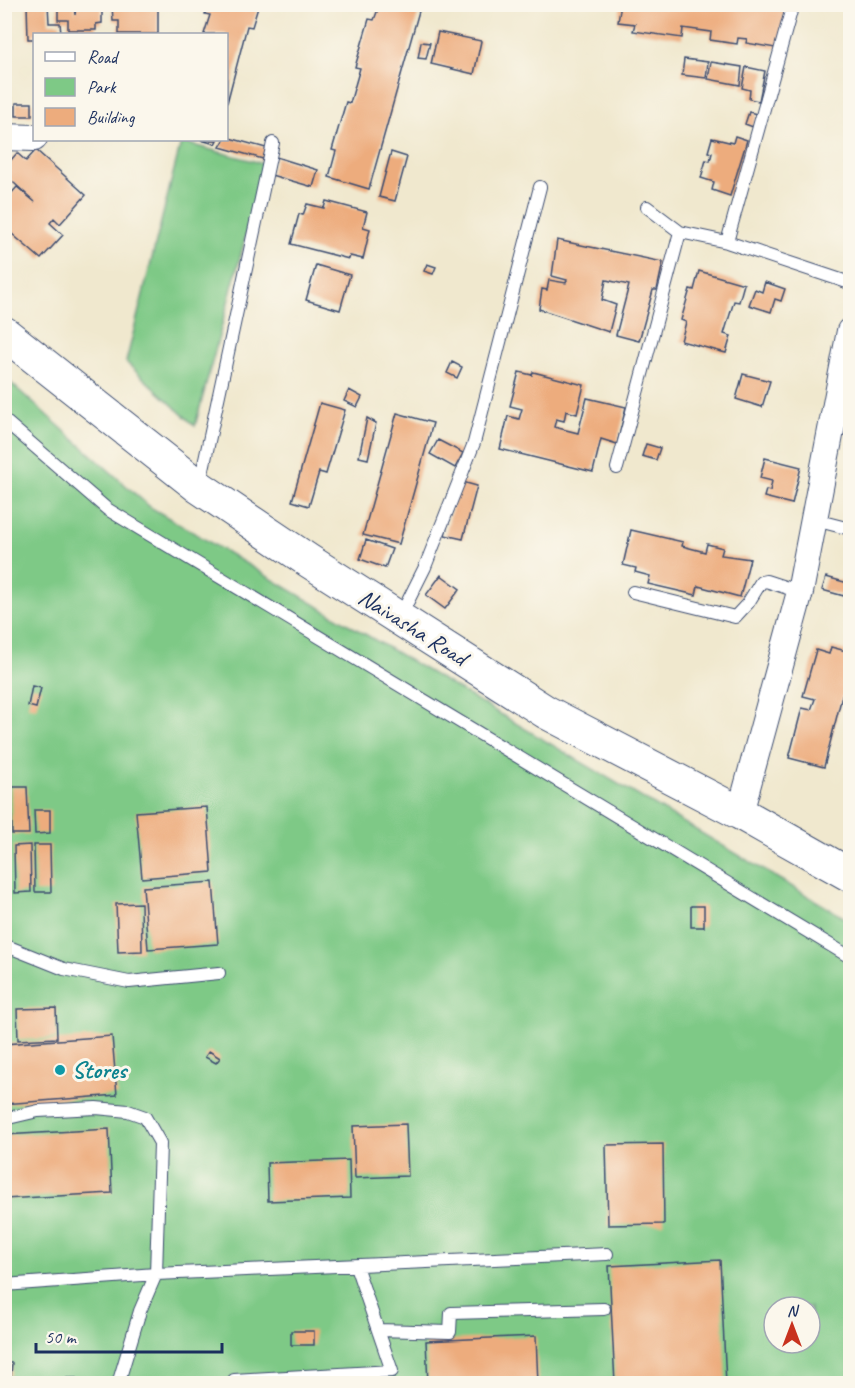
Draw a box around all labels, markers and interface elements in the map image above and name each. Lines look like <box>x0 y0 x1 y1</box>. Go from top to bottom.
legend <box>33 33 228 141</box>
text: Road <box>87 46 120 68</box>
text: Park <box>87 76 117 98</box>
text: Building <box>87 106 136 128</box>
street label: Naivasha Road <box>353 582 476 674</box>
place label: Stores <box>72 1055 129 1085</box>
marker: Stores <box>53 1063 67 1077</box>
north arrow <box>762 1295 822 1355</box>
text: N <box>787 1301 800 1321</box>
scale bar <box>36 1316 222 1354</box>
text: 50 m <box>45 1326 78 1348</box>

